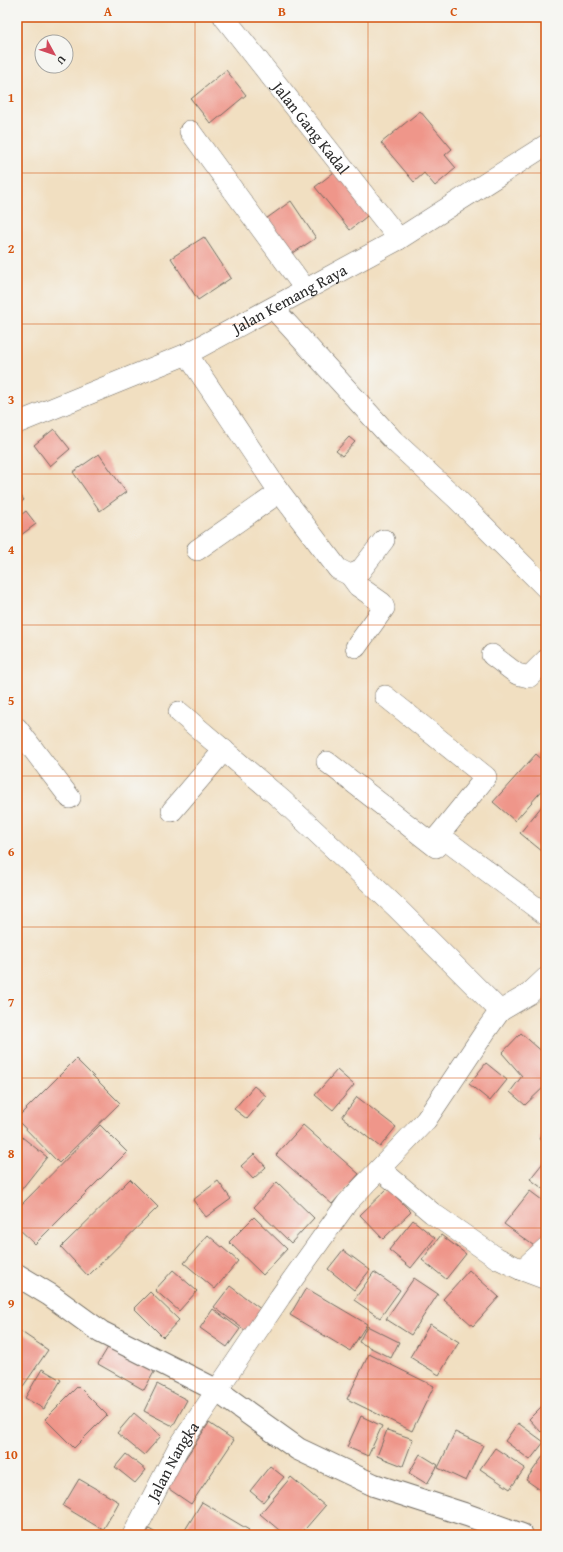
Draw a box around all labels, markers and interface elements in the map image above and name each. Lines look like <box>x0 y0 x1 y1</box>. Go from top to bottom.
text: A <box>104 2 113 21</box>
text: B <box>278 2 286 21</box>
text: C <box>450 2 458 21</box>
north arrow <box>34 34 74 74</box>
text: U <box>53 52 70 69</box>
street label: Jalan Gang Kadal <box>266 75 356 180</box>
text: 1 <box>8 88 14 107</box>
text: 2 <box>8 239 15 258</box>
street label: Jalan Kemang Raya <box>226 257 352 340</box>
text: 3 <box>8 390 14 409</box>
text: 4 <box>8 540 15 559</box>
text: 5 <box>8 691 15 710</box>
text: 6 <box>8 842 15 861</box>
text: 7 <box>8 993 15 1012</box>
text: 8 <box>8 1144 15 1163</box>
text: 9 <box>8 1294 15 1313</box>
street label: Jalan Nangka <box>140 1416 205 1507</box>
text: 10 <box>4 1445 18 1464</box>

